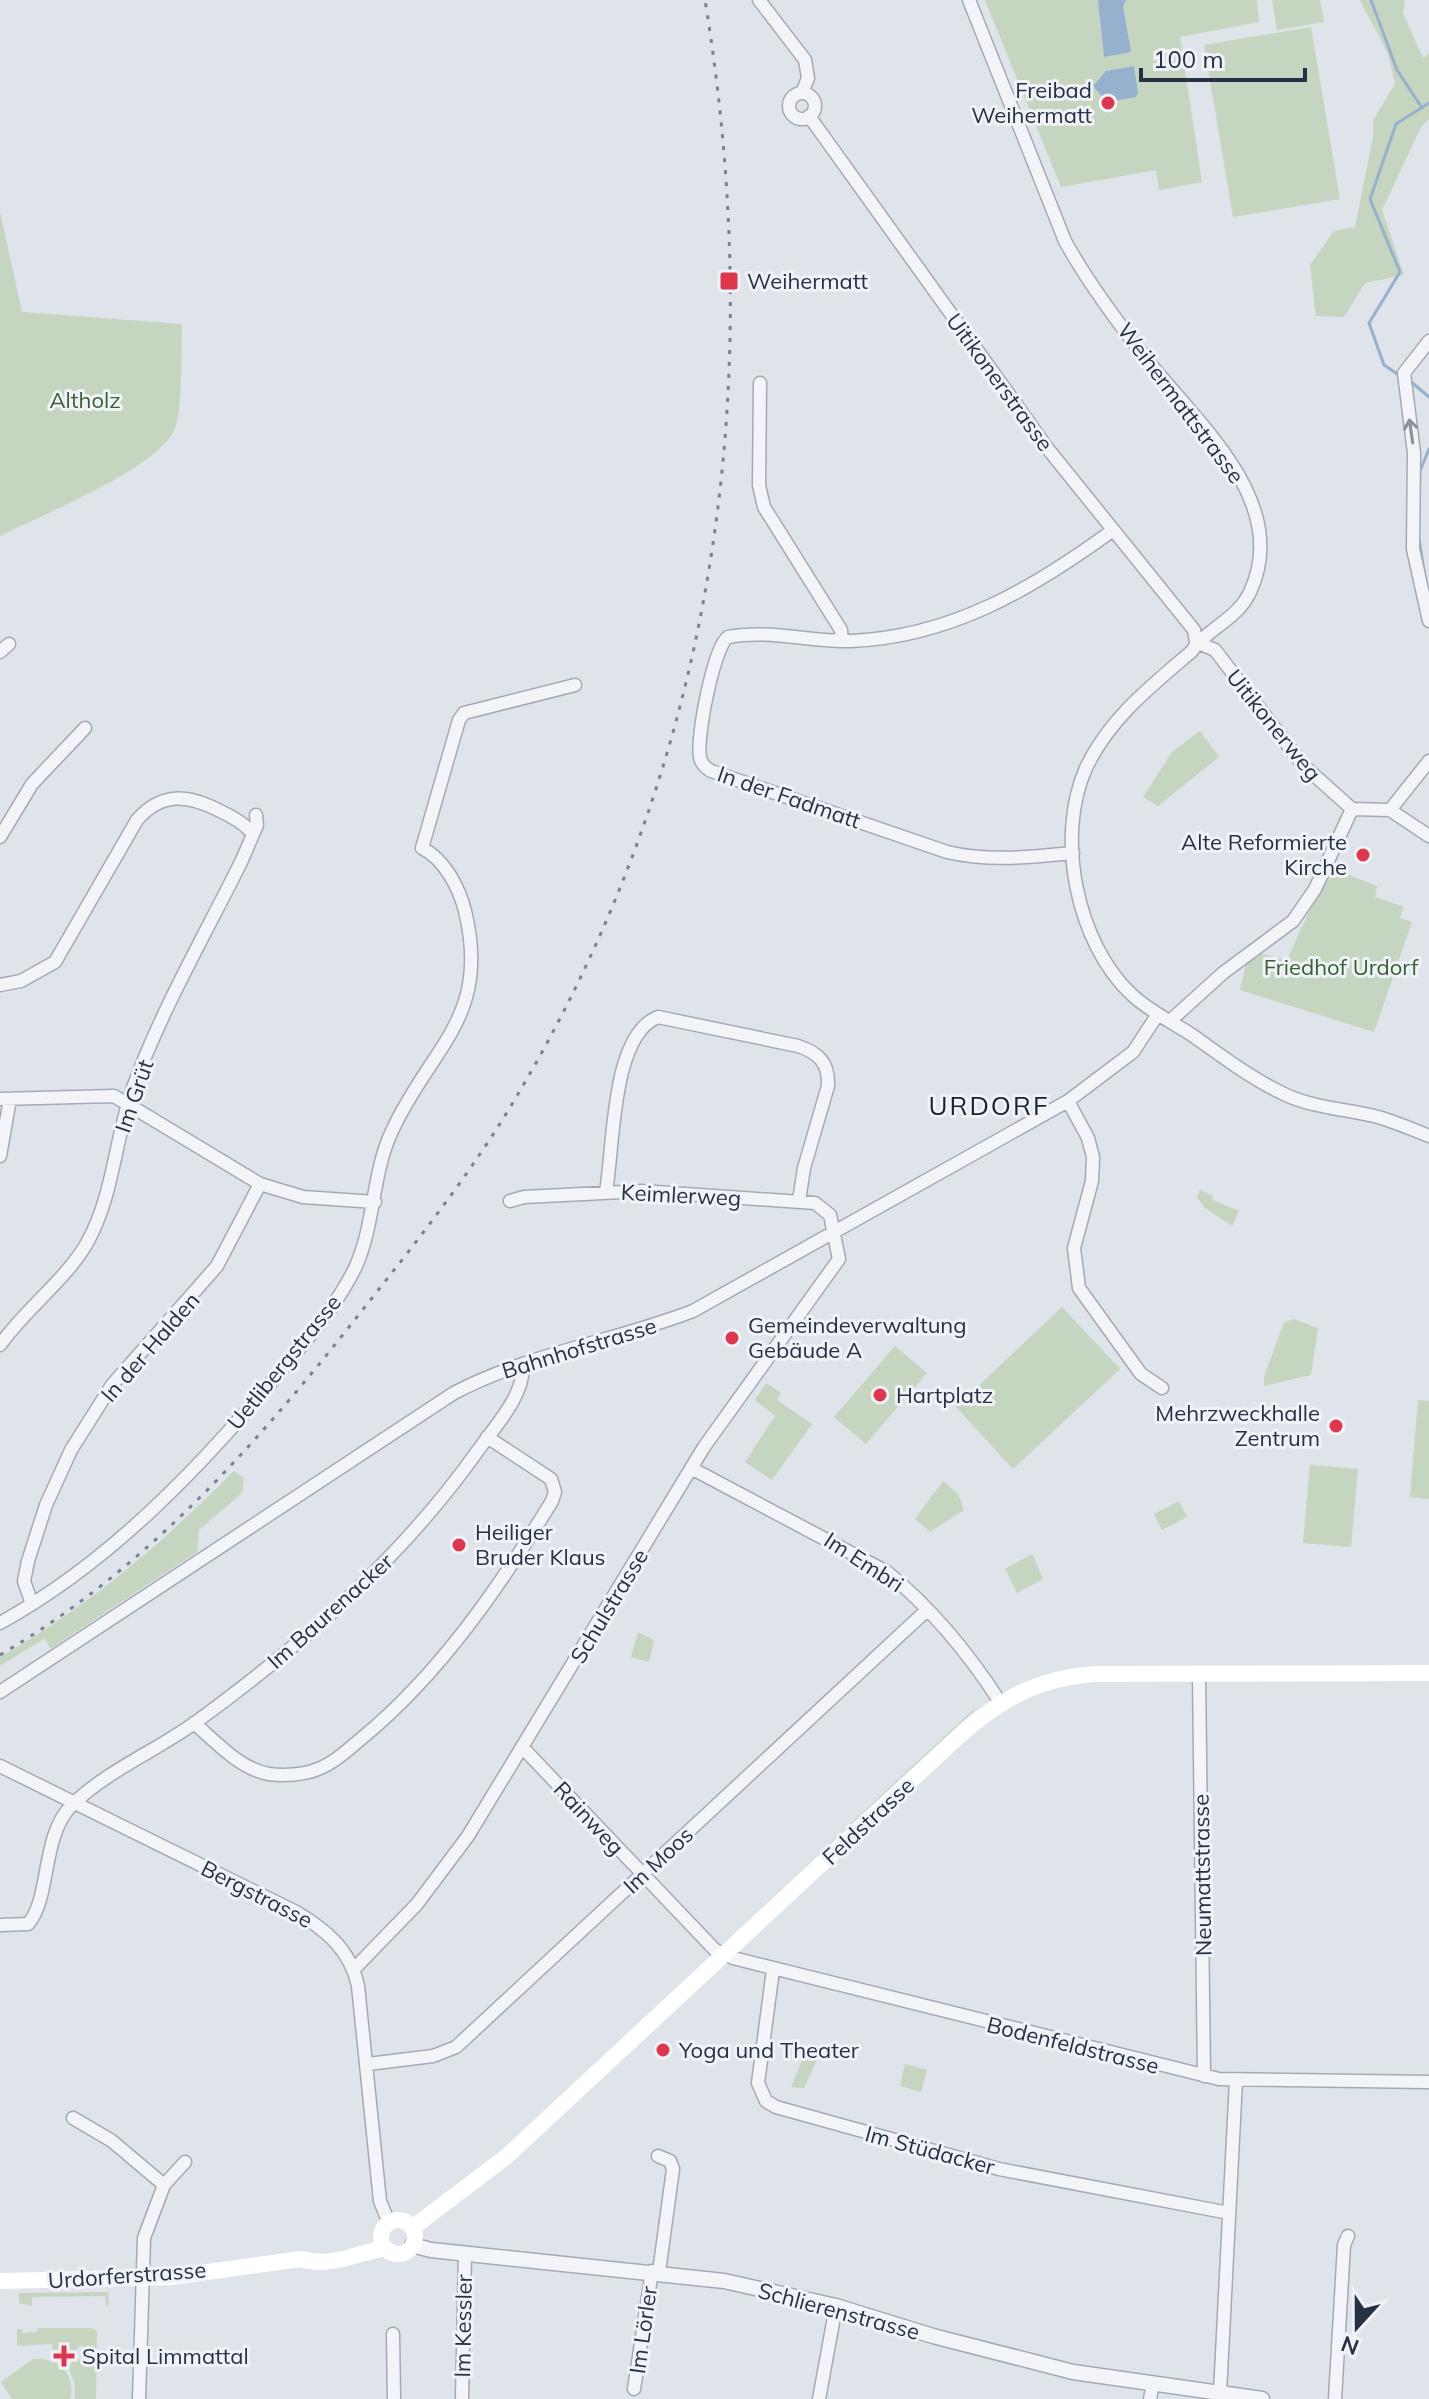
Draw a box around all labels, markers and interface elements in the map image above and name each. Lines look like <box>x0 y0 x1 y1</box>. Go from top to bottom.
scale bar <box>1141 32 1305 82</box>
text: 100 m <box>1153 44 1224 74</box>
place label: Freibad Weihermatt <box>971 76 1092 129</box>
marker: Freibad Weihermatt <box>1099 94 1117 112</box>
place label: Weihermatt <box>747 267 868 295</box>
marker: Weihermatt <box>718 270 740 292</box>
street label: Uitikonerstrasse <box>940 307 1060 457</box>
street label: Weihermattstrasse <box>1111 317 1251 489</box>
park label: Altholz <box>49 386 121 414</box>
one-way arrow <box>1403 419 1418 445</box>
street label: Uitikonerweg <box>1220 664 1328 786</box>
street label: In der Fadmatt <box>714 759 864 835</box>
place label: Alte Reformierte Kirche <box>1181 828 1347 881</box>
marker: Alte Reformierte Kirche <box>1354 846 1372 864</box>
park label: Friedhof Urdorf <box>1264 953 1419 981</box>
street label: Im Grüt <box>109 1056 160 1136</box>
district label: URDORF <box>928 1089 1050 1122</box>
street label: Keimlerweg <box>620 1178 742 1212</box>
street label: In der Halden <box>95 1286 205 1408</box>
street label: Uetlibergstrasse <box>221 1289 347 1435</box>
street label: Bahnhofstrasse <box>498 1311 660 1385</box>
place label: Gemeindeverwaltung Gebäude A <box>748 1311 967 1364</box>
marker: Gemeindeverwaltung Gebäude A <box>723 1329 741 1347</box>
place label: Hartplatz <box>896 1381 993 1409</box>
marker: Hartplatz <box>871 1386 889 1404</box>
place label: Mehrzweckhalle Zentrum <box>1155 1399 1320 1452</box>
marker: Mehrzweckhalle Zentrum <box>1327 1417 1345 1435</box>
place label: Heiliger Bruder Klaus <box>475 1518 606 1571</box>
street label: Im Embri <box>819 1526 909 1598</box>
marker: Heiliger Bruder Klaus <box>450 1536 468 1554</box>
street label: Schulstrasse <box>564 1544 654 1668</box>
street label: Im Baurenacker <box>261 1547 399 1675</box>
street label: Feldstrasse <box>816 1771 920 1871</box>
street label: Rainweg <box>548 1775 630 1861</box>
street label: Neumattstrasse <box>1187 1794 1217 1956</box>
street label: Im Moos <box>617 1821 699 1899</box>
street label: Bergstrasse <box>197 1854 317 1934</box>
street label: Bodenfeldstrasse <box>984 2010 1162 2080</box>
place label: Yoga und Theater <box>678 2036 859 2064</box>
marker: Yoga und Theater <box>654 2041 672 2059</box>
street label: Im Stüdacker <box>862 2119 998 2181</box>
street label: Urdorferstrasse <box>47 2256 207 2294</box>
street label: Im Kessler <box>448 2274 478 2378</box>
street label: Schlierenstrasse <box>755 2276 923 2346</box>
street label: Im Lörler <box>623 2284 663 2376</box>
north arrow <box>1317 2287 1397 2367</box>
text: N <box>1337 2330 1363 2362</box>
place label: Spital Limmattal <box>82 2342 249 2370</box>
marker: Spital Limmattal <box>53 2345 75 2367</box>

